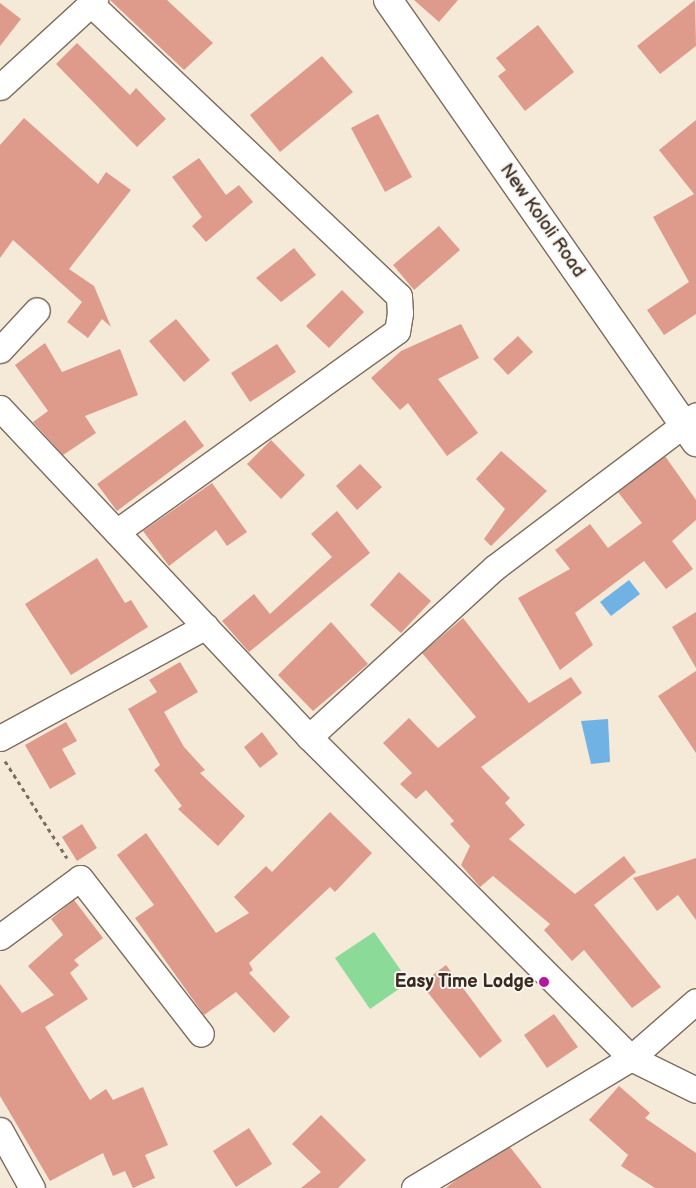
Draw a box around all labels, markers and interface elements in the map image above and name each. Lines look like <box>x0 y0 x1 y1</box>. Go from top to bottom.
street label: New Kololi Road <box>495 160 589 282</box>
place label: Easy Time Lodge <box>394 971 534 993</box>
marker: Easy Time Lodge <box>538 976 550 988</box>

